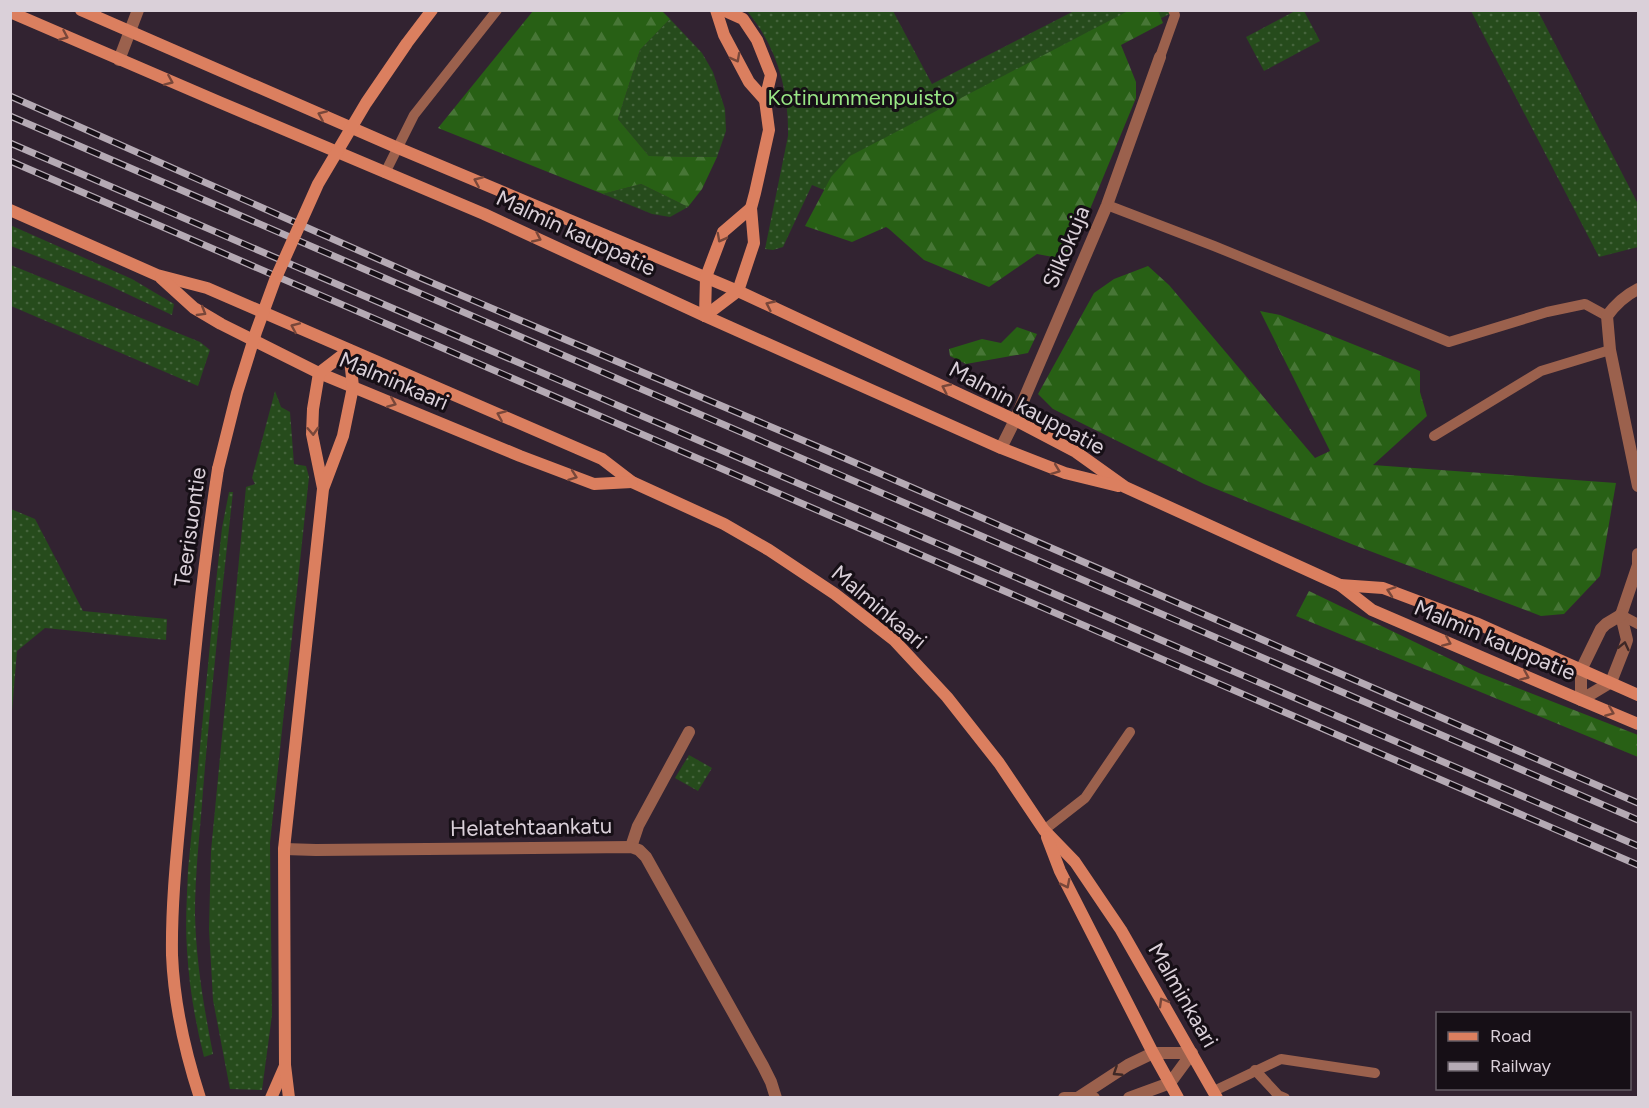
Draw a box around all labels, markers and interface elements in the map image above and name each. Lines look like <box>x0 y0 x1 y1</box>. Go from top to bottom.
one-way arrow <box>58 28 69 40</box>
one-way arrow <box>729 51 740 62</box>
one-way arrow <box>163 74 174 86</box>
park label: Kotinummenpuisto <box>767 84 955 111</box>
one-way arrow <box>317 110 328 122</box>
one-way arrow <box>473 176 484 188</box>
street label: Malmin kauppatie <box>492 184 660 282</box>
street label: Silkokuja <box>1037 202 1095 292</box>
one-way arrow <box>531 231 542 243</box>
one-way arrow <box>717 232 729 243</box>
one-way arrow <box>765 301 776 313</box>
one-way arrow <box>196 305 206 317</box>
one-way arrow <box>291 322 302 334</box>
street label: Malminkaari <box>335 346 453 416</box>
street label: Malmin kauppatie <box>944 356 1110 460</box>
one-way arrow <box>942 383 953 395</box>
one-way arrow <box>386 396 397 408</box>
one-way arrow <box>496 411 507 423</box>
one-way arrow <box>306 426 319 435</box>
one-way arrow <box>1050 463 1061 475</box>
street label: Teerisuontie <box>168 466 212 588</box>
one-way arrow <box>567 468 578 481</box>
street label: Malminkaari <box>826 559 932 655</box>
one-way arrow <box>1386 585 1397 598</box>
street label: Malmin kauppatie <box>1410 594 1580 686</box>
one-way arrow <box>1440 635 1451 647</box>
one-way arrow <box>1616 641 1629 651</box>
one-way arrow <box>1518 669 1529 681</box>
one-way arrow <box>1603 705 1614 717</box>
street label: Helatehtaankatu <box>450 812 612 842</box>
one-way arrow <box>1059 877 1070 888</box>
street label: Malminkaari <box>1142 938 1224 1052</box>
one-way arrow <box>1158 998 1170 1008</box>
legend <box>1436 1012 1631 1090</box>
text: Road <box>1490 1025 1531 1047</box>
text: Railway <box>1490 1055 1552 1077</box>
one-way arrow <box>1113 1065 1123 1077</box>

